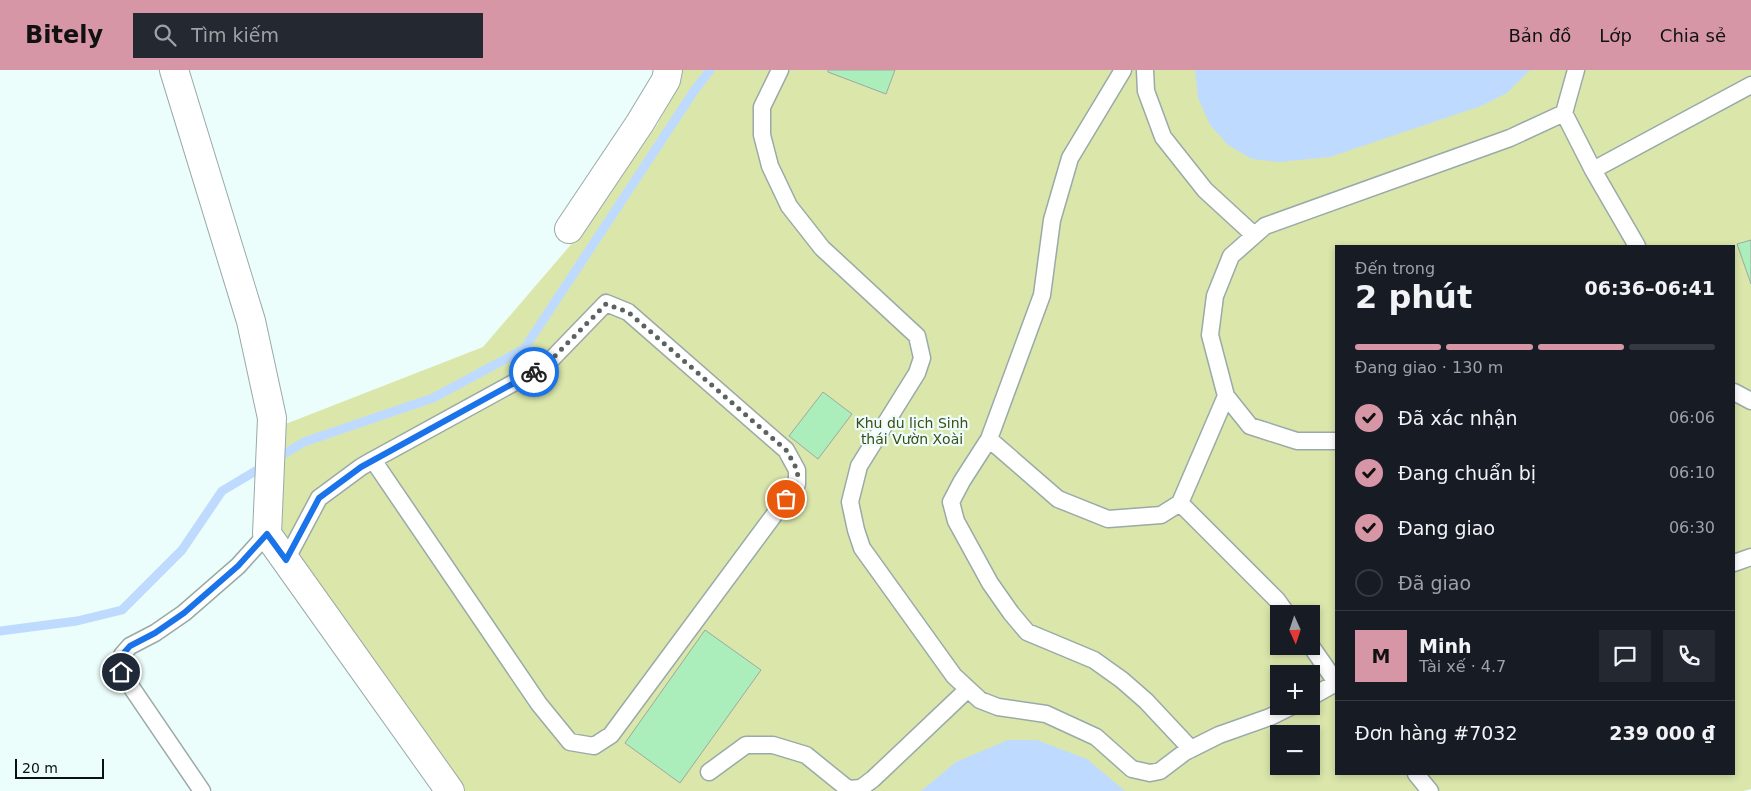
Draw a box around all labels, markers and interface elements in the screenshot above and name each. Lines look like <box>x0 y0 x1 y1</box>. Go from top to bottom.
search box <box>133 13 483 58</box>
text: Bitely <box>25 21 103 49</box>
icon: search <box>151 21 179 49</box>
text: Tìm kiếm <box>191 24 279 46</box>
text: Bản đồ <box>1508 25 1571 46</box>
text: Lớp <box>1599 25 1632 46</box>
text: Chia sẻ <box>1660 25 1726 46</box>
text: Đến trong <box>1355 259 1435 278</box>
text: 06:36–06:41 <box>1585 277 1715 299</box>
text: 2 phút <box>1355 278 1472 316</box>
courier <box>509 347 559 397</box>
icon: bike <box>520 358 548 386</box>
text: Đang giao · 130 m <box>1355 358 1503 377</box>
icon: check <box>1355 404 1383 432</box>
text: Đã xác nhận <box>1398 407 1518 429</box>
text: 06:06 <box>1669 408 1715 427</box>
park label: Khu du lịch Sinh thái Vườn Xoài <box>856 415 968 447</box>
icon: check <box>1355 459 1383 487</box>
text: Đang chuẩn bị <box>1398 462 1536 484</box>
text: 06:10 <box>1669 463 1715 482</box>
pin <box>765 478 807 520</box>
icon: bag <box>772 485 800 513</box>
icon: check <box>1355 514 1383 542</box>
text: Đang giao <box>1398 517 1495 539</box>
text: 06:30 <box>1669 518 1715 537</box>
text: Đã giao <box>1398 572 1471 594</box>
north arrow <box>1270 605 1320 655</box>
map controls <box>1270 605 1320 775</box>
button: chat <box>1599 630 1651 682</box>
button: phone <box>1663 630 1715 682</box>
text: Minh <box>1419 635 1471 657</box>
text: M <box>1372 645 1390 667</box>
pin <box>100 651 142 693</box>
text: Tài xế · 4.7 <box>1419 657 1506 676</box>
icon: home <box>107 658 135 686</box>
button: + <box>1270 665 1320 715</box>
text: Đơn hàng #7032 <box>1355 722 1518 744</box>
text: 239 000 ₫ <box>1609 722 1715 744</box>
button: − <box>1270 725 1320 775</box>
scale bar <box>15 756 104 779</box>
text: 20 m <box>22 760 58 776</box>

